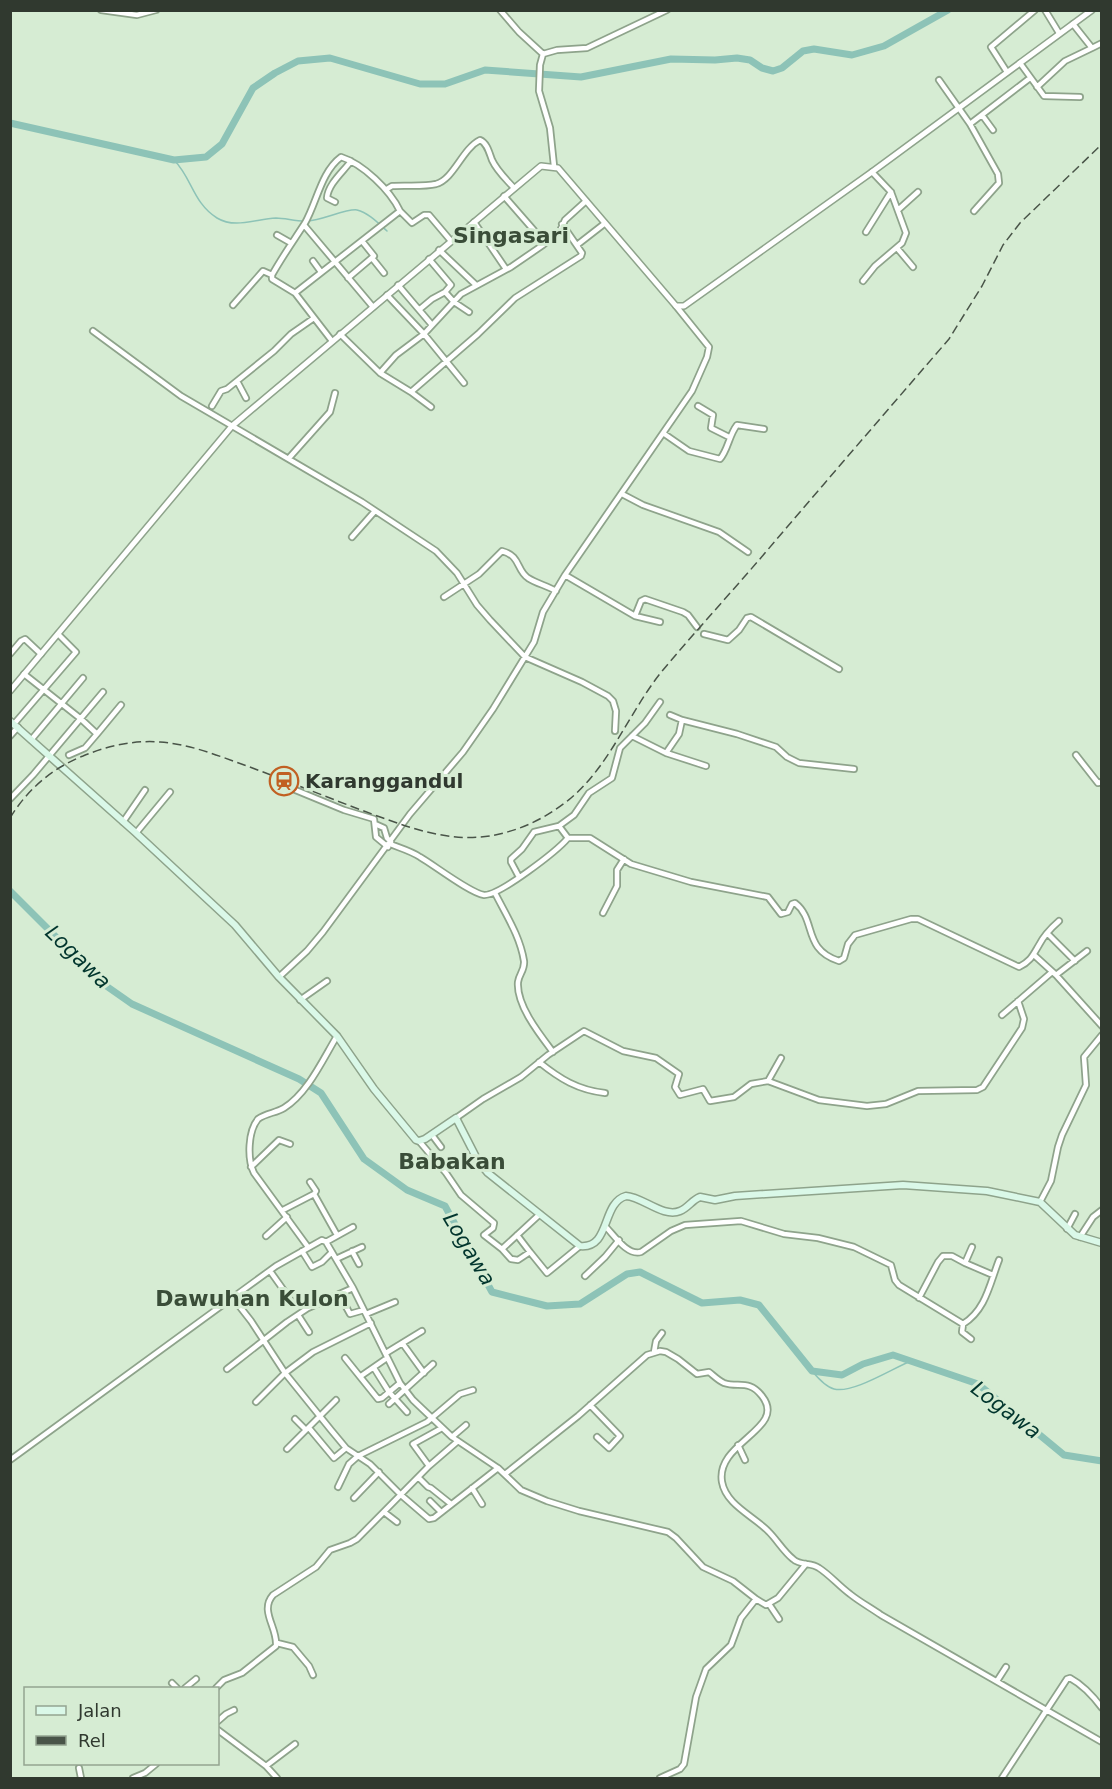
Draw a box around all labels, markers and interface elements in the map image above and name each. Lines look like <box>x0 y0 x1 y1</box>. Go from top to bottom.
district label: Singasari <box>453 223 569 248</box>
station icon: Karanggandul <box>268 765 300 797</box>
place label: Karanggandul <box>305 769 463 793</box>
water label: Logawa <box>41 920 115 994</box>
district label: Babakan <box>398 1149 506 1174</box>
water label: Logawa <box>438 1208 500 1290</box>
district label: Dawuhan Kulon <box>155 1286 349 1311</box>
water label: Logawa <box>967 1376 1045 1444</box>
legend <box>24 1687 219 1765</box>
text: Jalan <box>77 1700 122 1721</box>
text: Rel <box>78 1730 106 1751</box>

